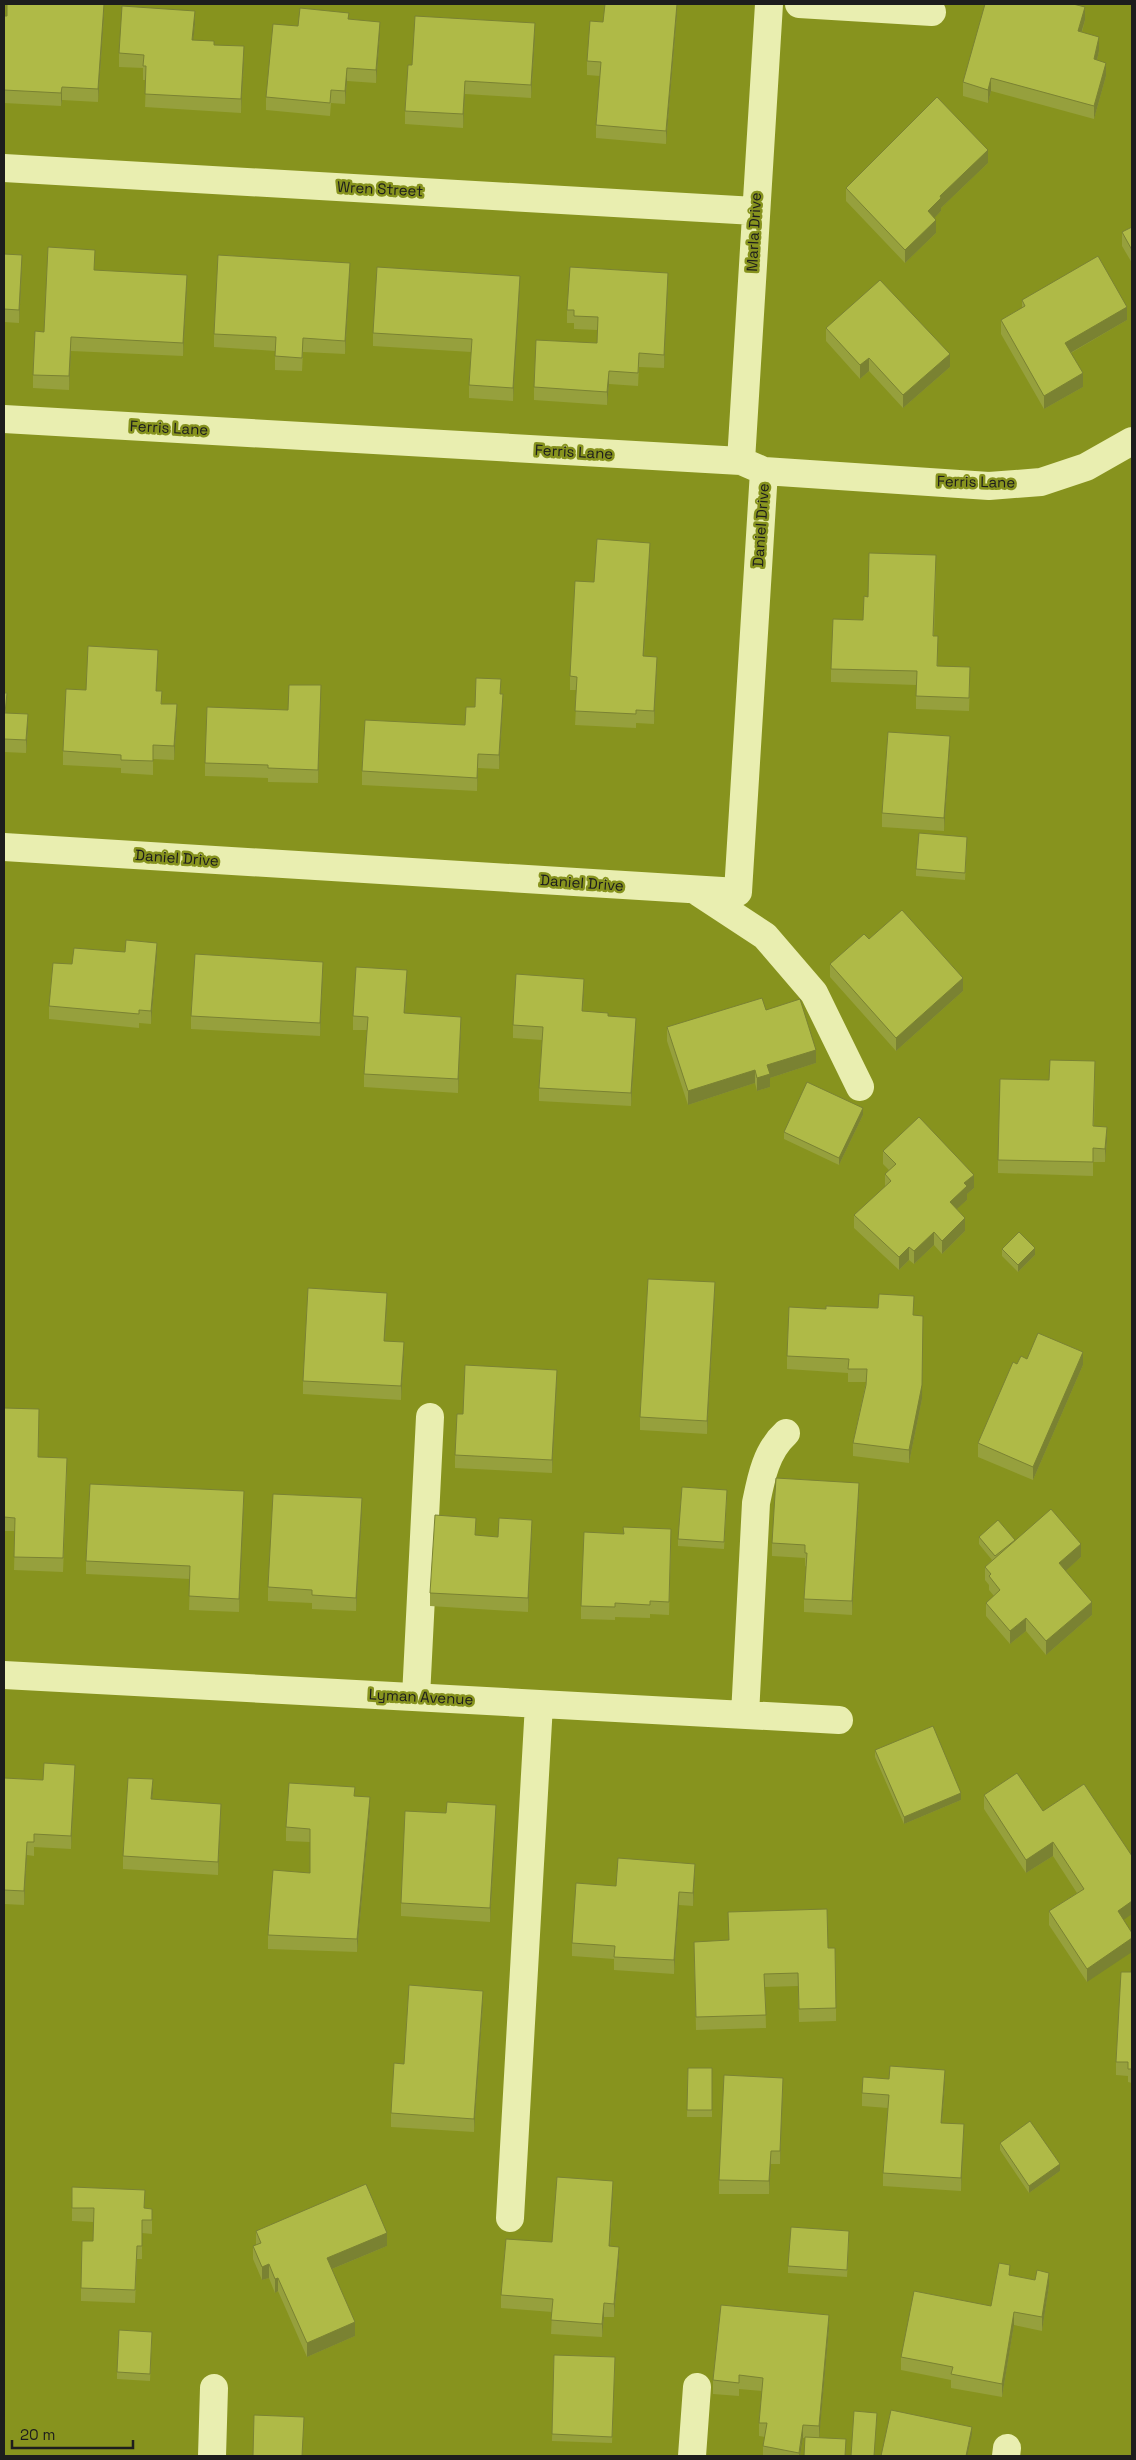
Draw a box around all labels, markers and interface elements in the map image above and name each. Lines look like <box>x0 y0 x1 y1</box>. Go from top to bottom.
street label: Wren Street <box>336 177 424 200</box>
street label: Marla Drive <box>742 192 765 272</box>
street label: Ferris Lane <box>129 416 209 439</box>
street label: Ferris Lane <box>534 440 614 463</box>
street label: Ferris Lane <box>937 471 1016 492</box>
street label: Daniel Drive <box>748 482 773 567</box>
street label: Daniel Drive <box>135 845 220 870</box>
street label: Daniel Drive <box>540 870 625 895</box>
street label: Lyman Avenue <box>368 1684 474 1709</box>
scale bar <box>12 2418 134 2450</box>
text: 20 m <box>20 2425 55 2444</box>

